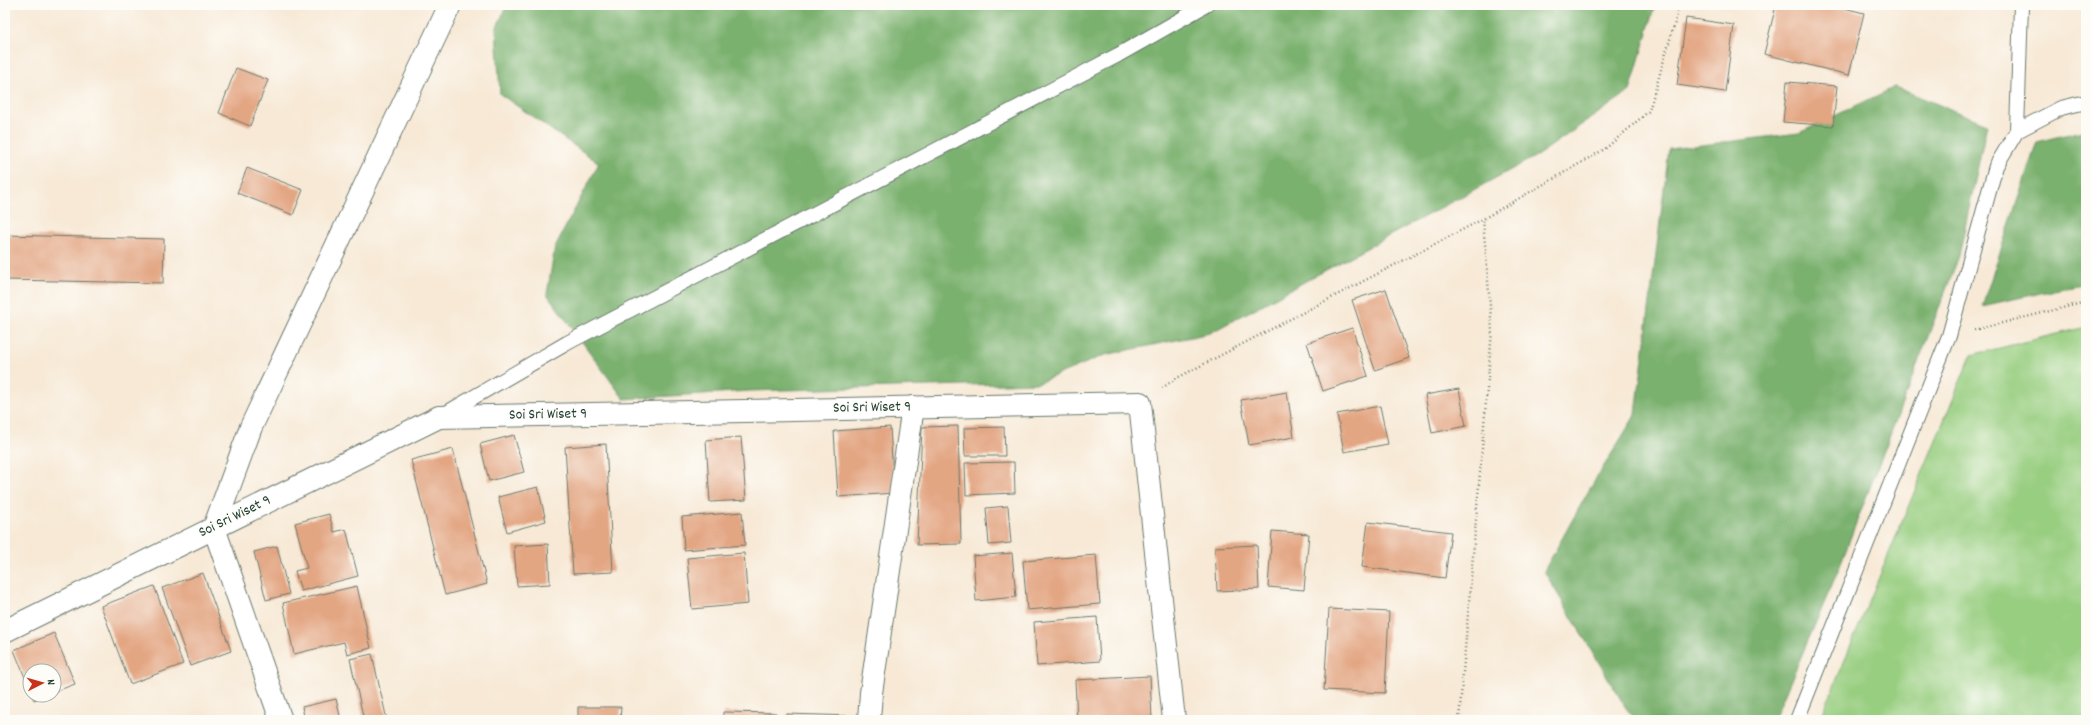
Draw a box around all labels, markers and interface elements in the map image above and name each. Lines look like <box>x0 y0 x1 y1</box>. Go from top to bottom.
street label: Soi Sri Wiset 9 <box>833 396 911 420</box>
street label: Soi Sri Wiset 9 <box>509 403 587 427</box>
street label: Soi Sri Wiset 9 <box>195 490 275 544</box>
north arrow <box>22 663 62 703</box>
text: N <box>42 679 58 686</box>

